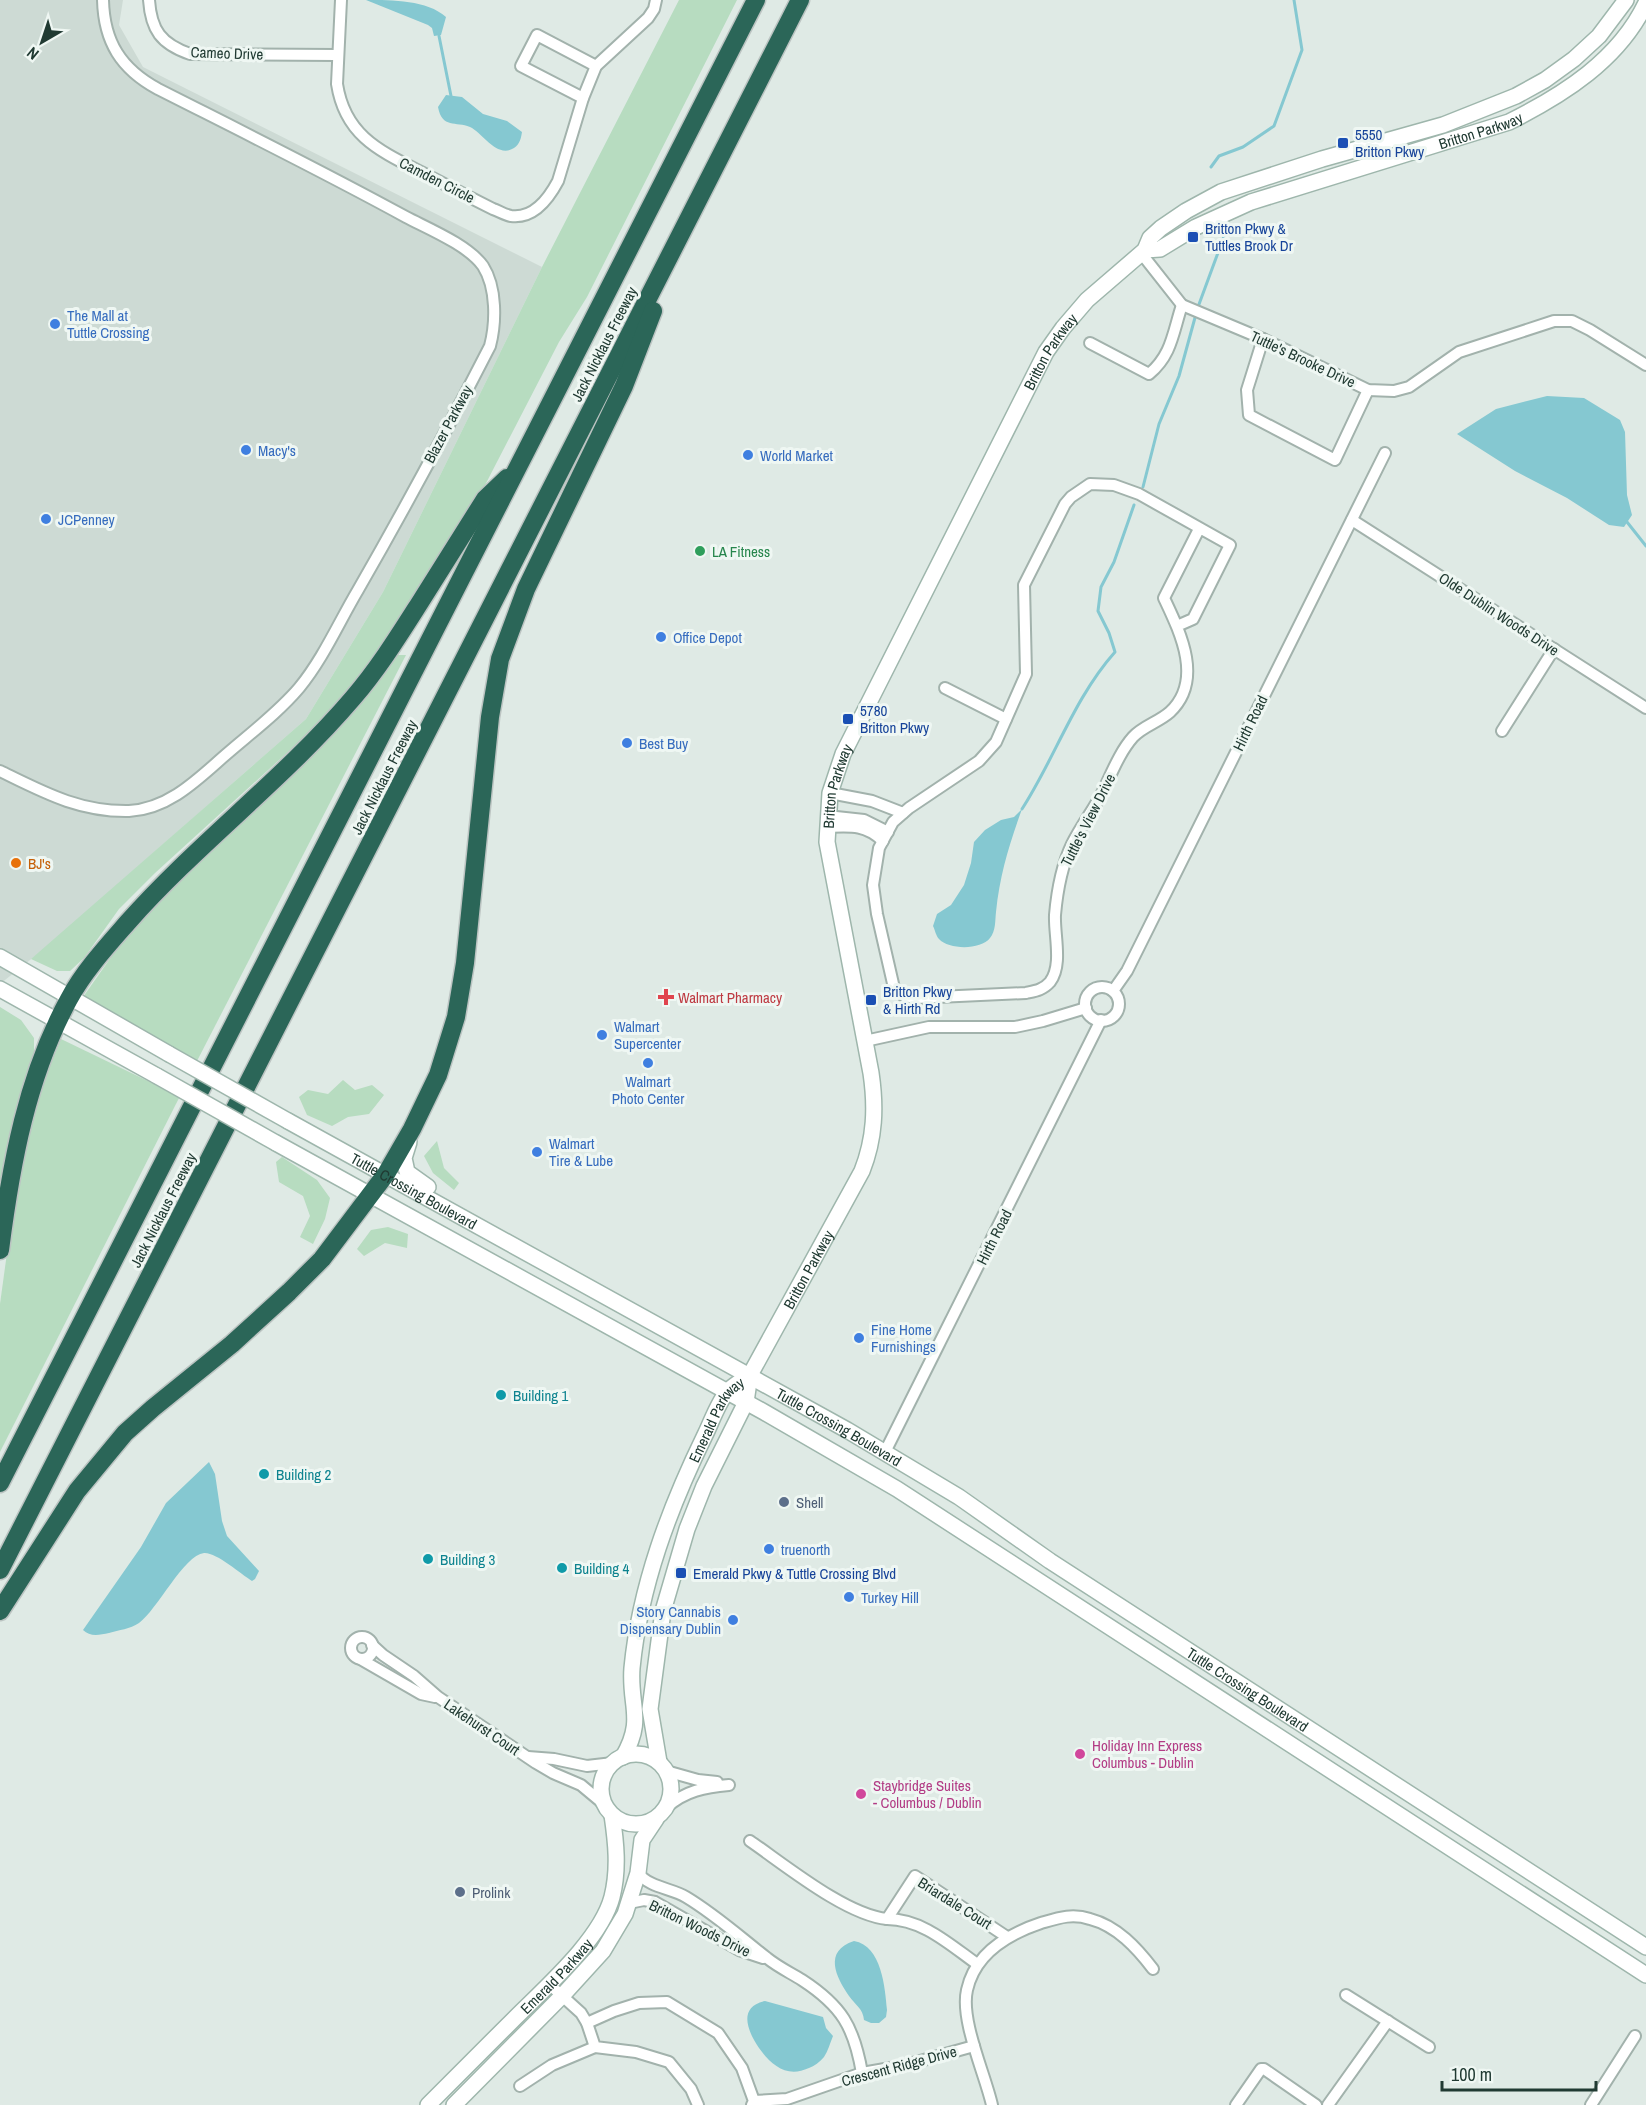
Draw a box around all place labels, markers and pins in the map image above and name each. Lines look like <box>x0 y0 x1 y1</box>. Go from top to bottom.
place label: 5550 Britton Pkwy <box>1355 124 1425 162</box>
marker: 5550 Britton Pkwy <box>1336 136 1350 150</box>
place label: Britton Pkwy & Tuttles Brook Dr <box>1205 218 1293 256</box>
marker: Britton Pkwy & Tuttles Brook Dr <box>1186 230 1200 244</box>
place label: The Mall at Tuttle Crossing <box>67 305 150 343</box>
marker: The Mall at Tuttle Crossing <box>48 317 62 331</box>
place label: Macy's <box>258 440 296 461</box>
marker: Macy's <box>239 443 253 457</box>
place label: World Market <box>760 445 833 466</box>
marker: World Market <box>741 448 755 462</box>
place label: JCPenney <box>58 509 116 530</box>
marker: JCPenney <box>39 512 53 526</box>
place label: LA Fitness <box>712 541 770 562</box>
marker: LA Fitness <box>693 544 707 558</box>
place label: Office Depot <box>673 627 742 648</box>
marker: Office Depot <box>654 630 668 644</box>
place label: 5780 Britton Pkwy <box>860 700 930 738</box>
marker: 5780 Britton Pkwy <box>841 712 855 726</box>
place label: Best Buy <box>639 733 689 754</box>
marker: Best Buy <box>620 736 634 750</box>
place label: BJ's <box>28 853 51 874</box>
marker: BJ's <box>9 856 23 870</box>
place label: Britton Pkwy & Hirth Rd <box>883 981 953 1019</box>
place label: Walmart Pharmacy <box>678 987 783 1008</box>
marker: Walmart Pharmacy <box>659 990 673 1004</box>
marker: Britton Pkwy & Hirth Rd <box>864 993 878 1007</box>
place label: Walmart Supercenter <box>614 1016 681 1054</box>
marker: Walmart Supercenter <box>595 1028 609 1042</box>
marker: Walmart Photo Center <box>641 1056 655 1070</box>
place label: Walmart Photo Center <box>612 1071 684 1109</box>
place label: Walmart Tire & Lube <box>549 1133 613 1171</box>
marker: Walmart Tire & Lube <box>530 1145 544 1159</box>
place label: Fine Home Furnishings <box>871 1319 936 1357</box>
marker: Fine Home Furnishings <box>852 1331 866 1345</box>
place label: Building 1 <box>513 1385 569 1406</box>
marker: Building 1 <box>494 1388 508 1402</box>
place label: Building 2 <box>276 1464 332 1485</box>
marker: Building 2 <box>257 1467 271 1481</box>
place label: Shell <box>796 1492 823 1513</box>
marker: Shell <box>777 1495 791 1509</box>
place label: truenorth <box>781 1539 830 1560</box>
marker: truenorth <box>762 1542 776 1556</box>
place label: Building 3 <box>440 1549 496 1570</box>
marker: Building 3 <box>421 1552 435 1566</box>
place label: Building 4 <box>574 1558 630 1579</box>
marker: Building 4 <box>555 1561 569 1575</box>
place label: Emerald Pkwy & Tuttle Crossing Blvd <box>693 1563 896 1584</box>
marker: Emerald Pkwy & Tuttle Crossing Blvd <box>674 1566 688 1580</box>
place label: Turkey Hill <box>861 1587 919 1608</box>
marker: Turkey Hill <box>842 1590 856 1604</box>
place label: Story Cannabis Dispensary Dublin <box>620 1601 721 1639</box>
marker: Story Cannabis Dispensary Dublin <box>726 1613 740 1627</box>
place label: Holiday Inn Express Columbus - Dublin <box>1092 1735 1202 1773</box>
marker: Holiday Inn Express Columbus - Dublin <box>1073 1747 1087 1761</box>
place label: Staybridge Suites - Columbus / Dublin <box>873 1775 982 1813</box>
marker: Staybridge Suites - Columbus / Dublin <box>854 1787 868 1801</box>
place label: Prolink <box>472 1882 511 1903</box>
marker: Prolink <box>453 1885 467 1899</box>

